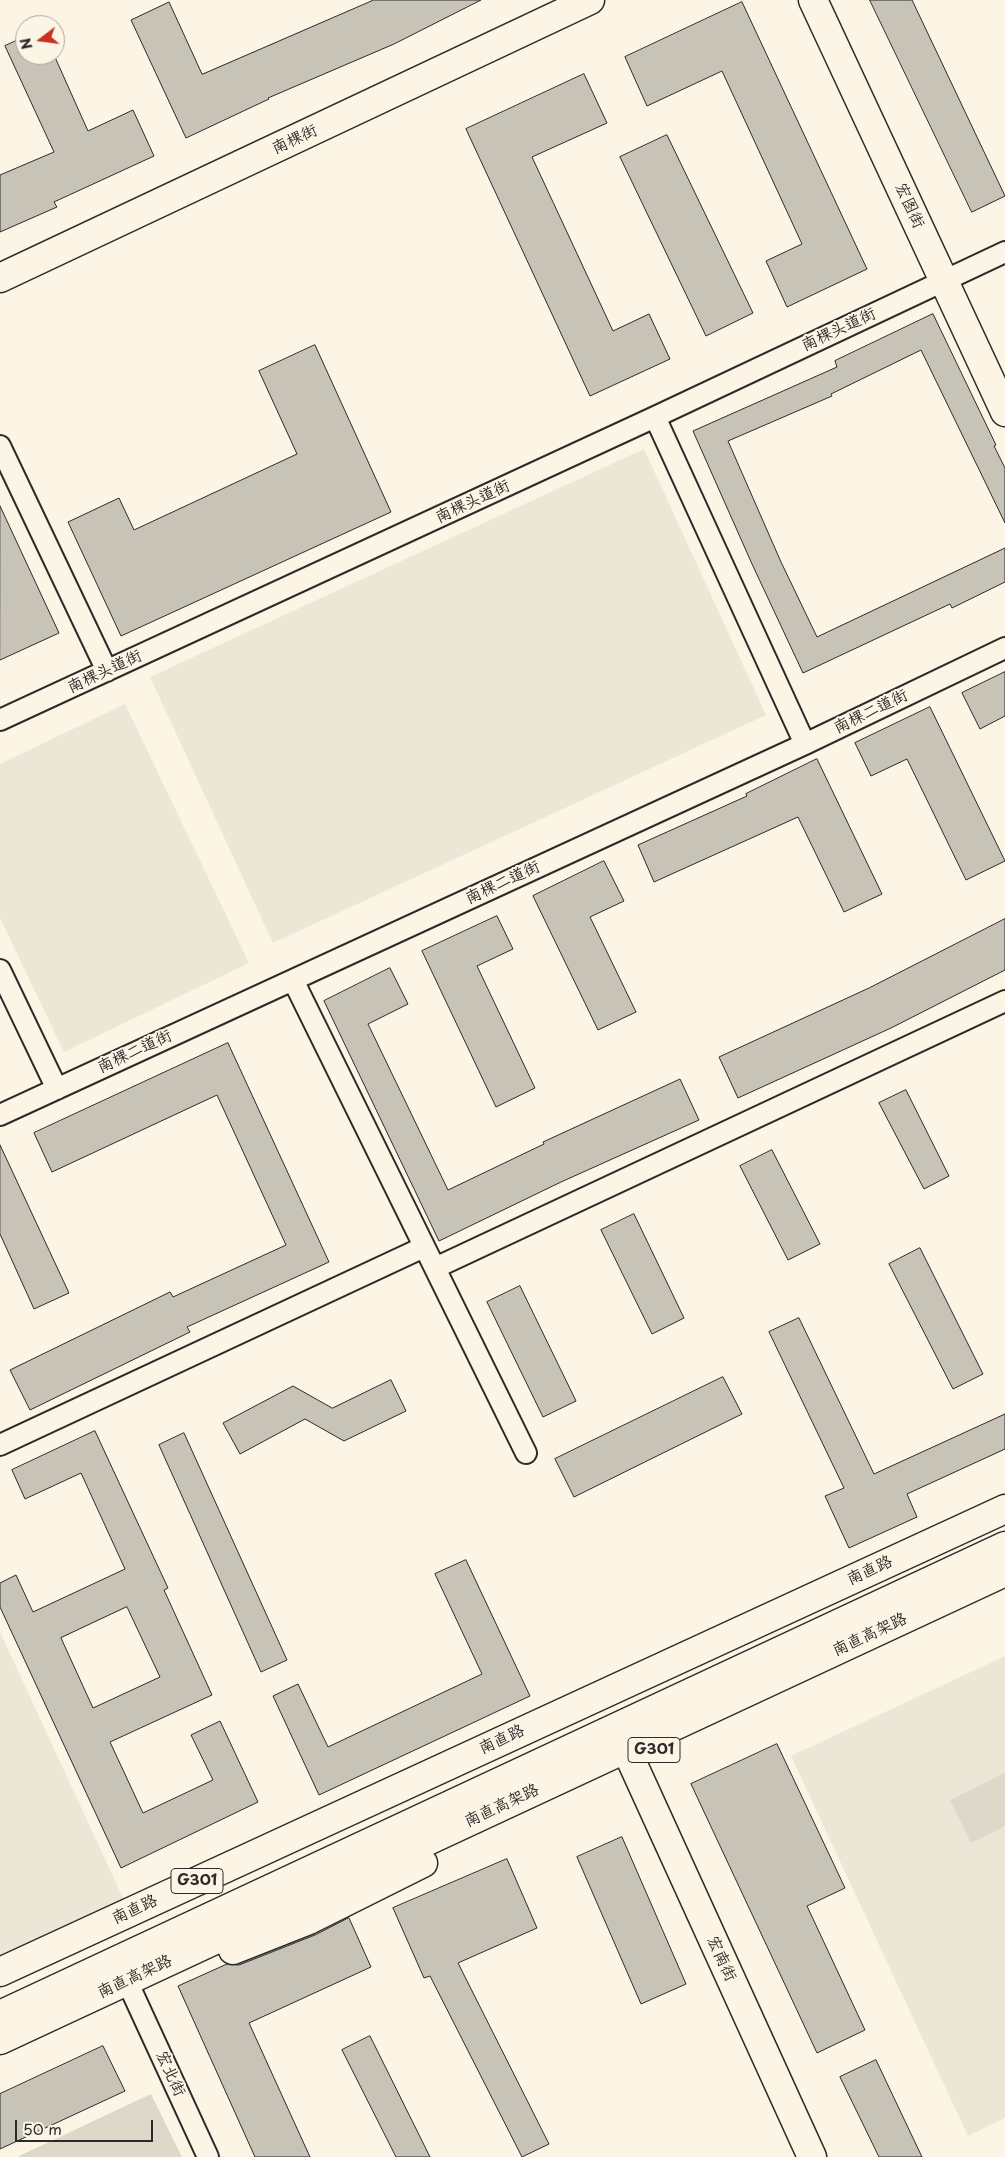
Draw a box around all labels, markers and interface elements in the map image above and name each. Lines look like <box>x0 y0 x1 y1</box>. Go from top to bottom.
north arrow <box>15 15 65 65</box>
text: N <box>14 36 38 52</box>
street label: 南棵街 <box>269 121 321 159</box>
street label: 宏图街 <box>890 180 928 232</box>
street label: 南棵头道街 <box>799 304 879 356</box>
street label: 南棵头道街 <box>433 476 513 528</box>
street label: 南棵头道街 <box>65 646 145 698</box>
street label: 南棵二道街 <box>831 686 911 738</box>
street label: 南棵二道街 <box>463 857 543 909</box>
street label: 南棵二道街 <box>95 1026 175 1078</box>
street label: 南直路 <box>844 1552 896 1590</box>
street label: 南直高架路 <box>830 1609 910 1661</box>
street label: 南直路 <box>476 1721 528 1759</box>
road number: G301 <box>628 1738 680 1762</box>
street label: 南直高架路 <box>462 1780 542 1832</box>
road number: G301 <box>171 1868 223 1894</box>
street label: 南直路 <box>109 1891 161 1929</box>
street label: 宏南街 <box>702 1933 740 1985</box>
street label: 南直高架路 <box>95 1951 175 2003</box>
street label: 宏北街 <box>151 2048 189 2100</box>
scale bar <box>18 2110 155 2142</box>
text: 50 m <box>23 2117 62 2140</box>

